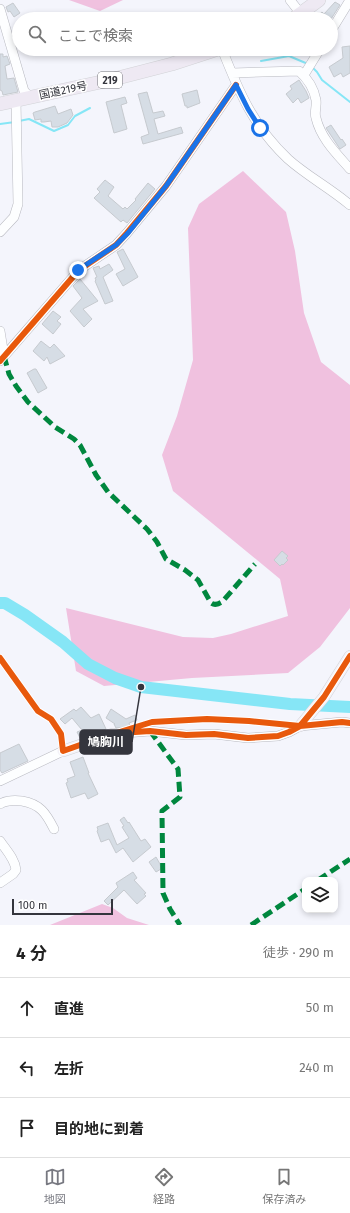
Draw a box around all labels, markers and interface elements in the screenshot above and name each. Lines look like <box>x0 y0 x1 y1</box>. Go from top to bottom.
search box <box>12 12 338 56</box>
icon: search <box>26 23 48 45</box>
text: ここで検索 <box>58 27 133 45</box>
road number: 219 <box>98 72 122 88</box>
street label: 国道219号 <box>38 79 88 102</box>
route start <box>251 119 269 137</box>
route end <box>69 261 87 279</box>
callout: 鳩胸川 <box>80 730 132 754</box>
text: 鳩胸川 <box>87 735 124 749</box>
map controls <box>302 877 338 913</box>
button: layers <box>302 877 338 913</box>
scale bar <box>12 897 113 916</box>
text: 100 m <box>18 899 47 912</box>
text: 4 分 <box>16 943 47 964</box>
text: 徒歩 · 290 m <box>263 945 334 960</box>
icon: ahead <box>16 997 38 1019</box>
text: 直進 <box>54 1000 84 1018</box>
text: 50 m <box>306 1000 334 1015</box>
icon: left <box>16 1057 38 1079</box>
text: 左折 <box>54 1060 84 1078</box>
text: 240 m <box>299 1060 334 1075</box>
icon: arrive <box>16 1117 38 1139</box>
text: 目的地に到着 <box>54 1120 144 1138</box>
tab: 地図 <box>44 1166 66 1206</box>
tab: 経路 <box>153 1166 175 1206</box>
tab: 保存済み <box>262 1166 306 1206</box>

